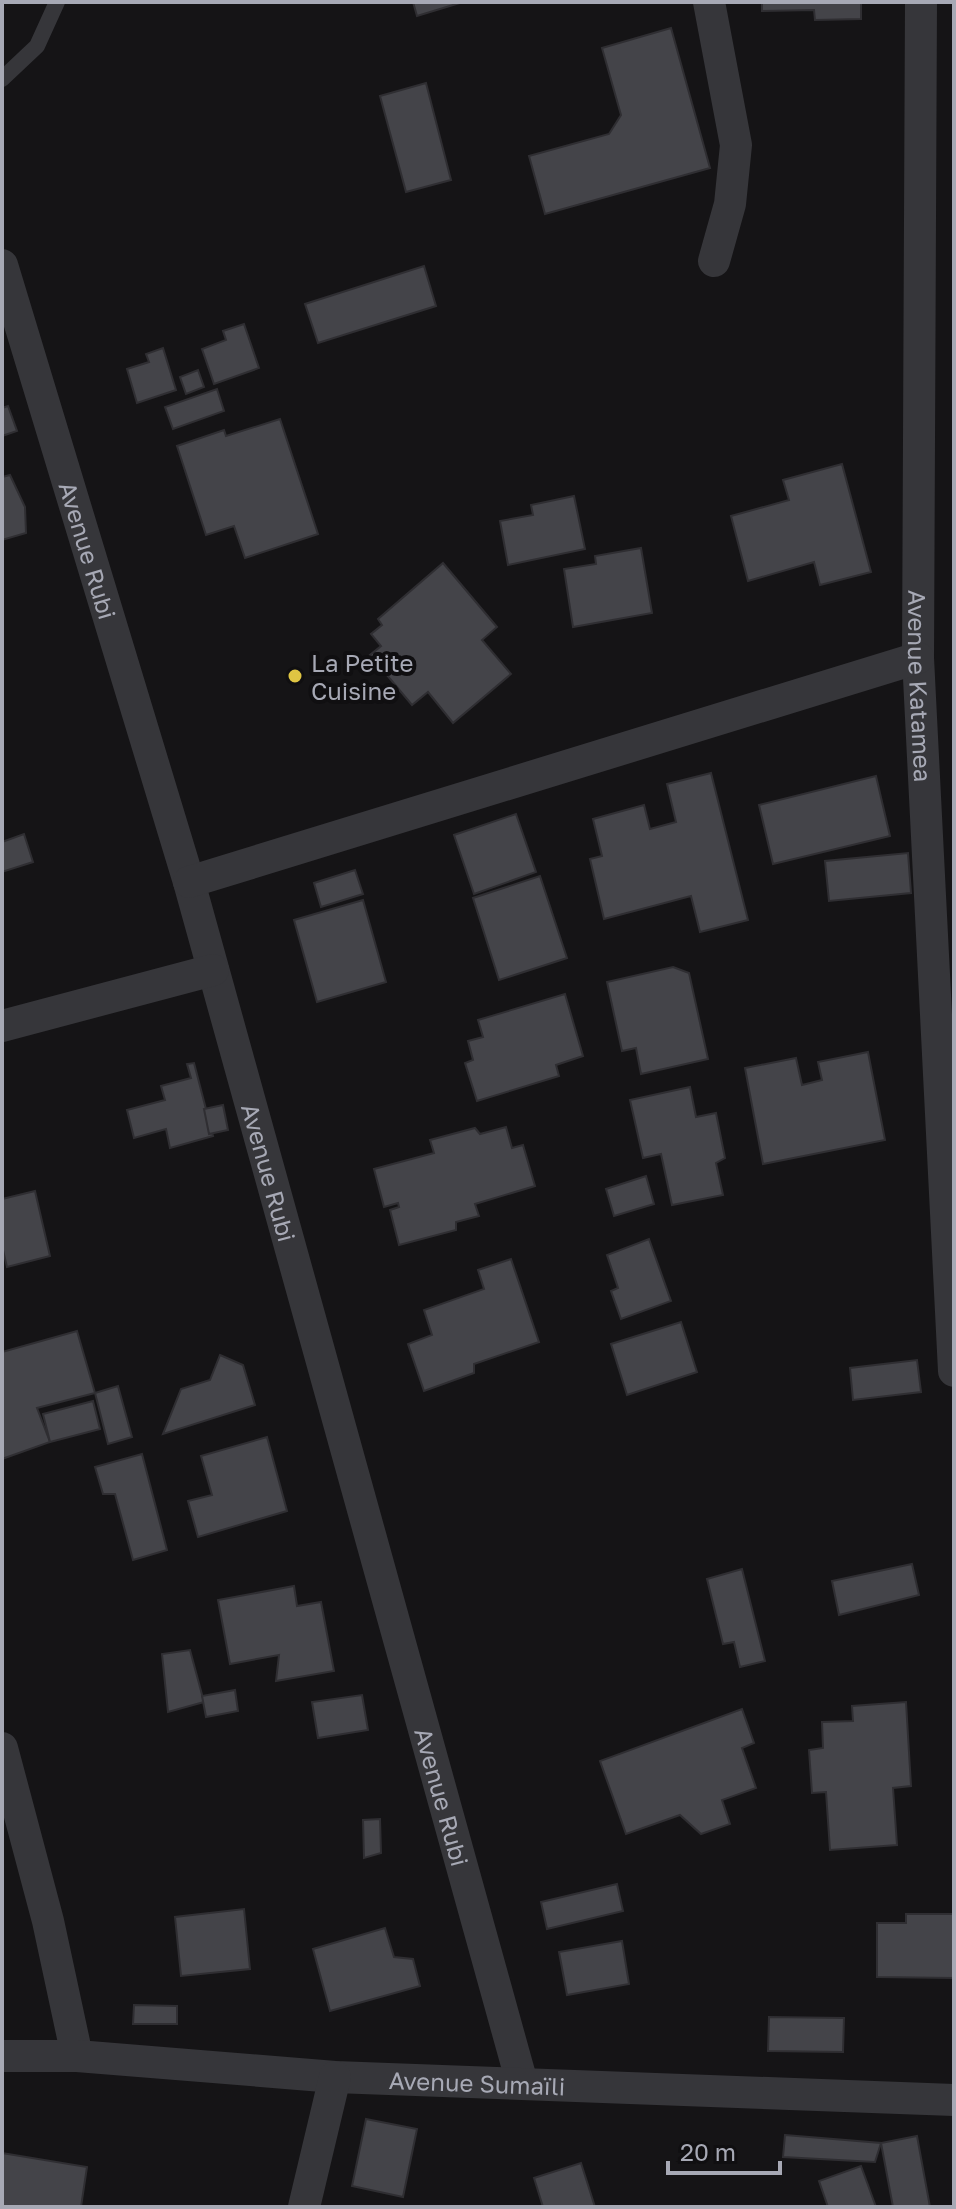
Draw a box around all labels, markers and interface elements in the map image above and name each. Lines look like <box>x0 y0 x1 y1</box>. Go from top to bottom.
street label: Avenue Rubi <box>54 478 123 622</box>
street label: Avenue Katamea <box>903 590 939 783</box>
place label: La Petite Cuisine <box>311 648 413 705</box>
marker: La Petite Cuisine <box>286 667 304 685</box>
street label: Avenue Rubi <box>237 1100 302 1245</box>
street label: Avenue Rubi <box>410 1724 476 1869</box>
street label: Avenue Sumaïli <box>388 2065 566 2100</box>
scale bar <box>668 2125 780 2175</box>
text: 20 m <box>680 2137 736 2166</box>

